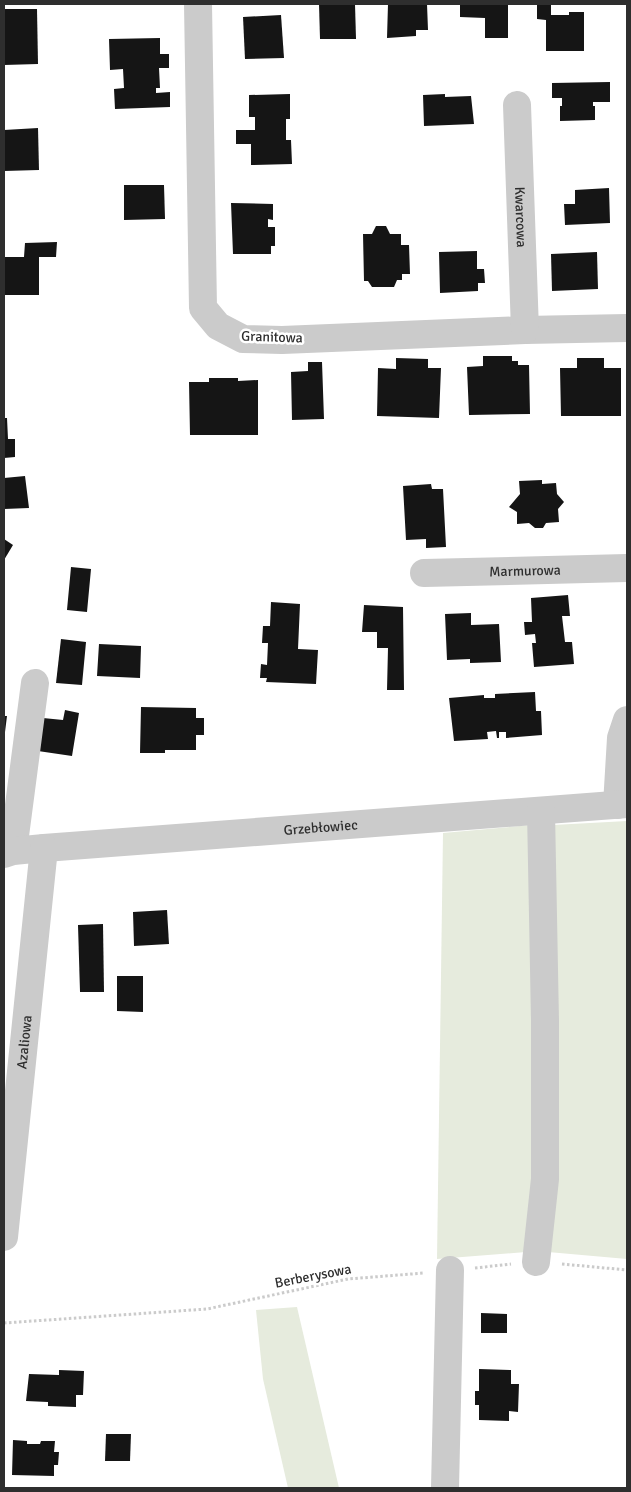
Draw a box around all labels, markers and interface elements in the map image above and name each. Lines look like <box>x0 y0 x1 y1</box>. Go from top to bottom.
street label: Kwarcowa <box>511 186 531 248</box>
street label: Granitowa <box>241 327 303 347</box>
street label: Marmurowa <box>489 561 561 580</box>
street label: Grzebłowiec <box>283 816 359 838</box>
street label: Azaliowa <box>13 1014 35 1070</box>
street label: Berberysowa <box>273 1260 353 1292</box>

